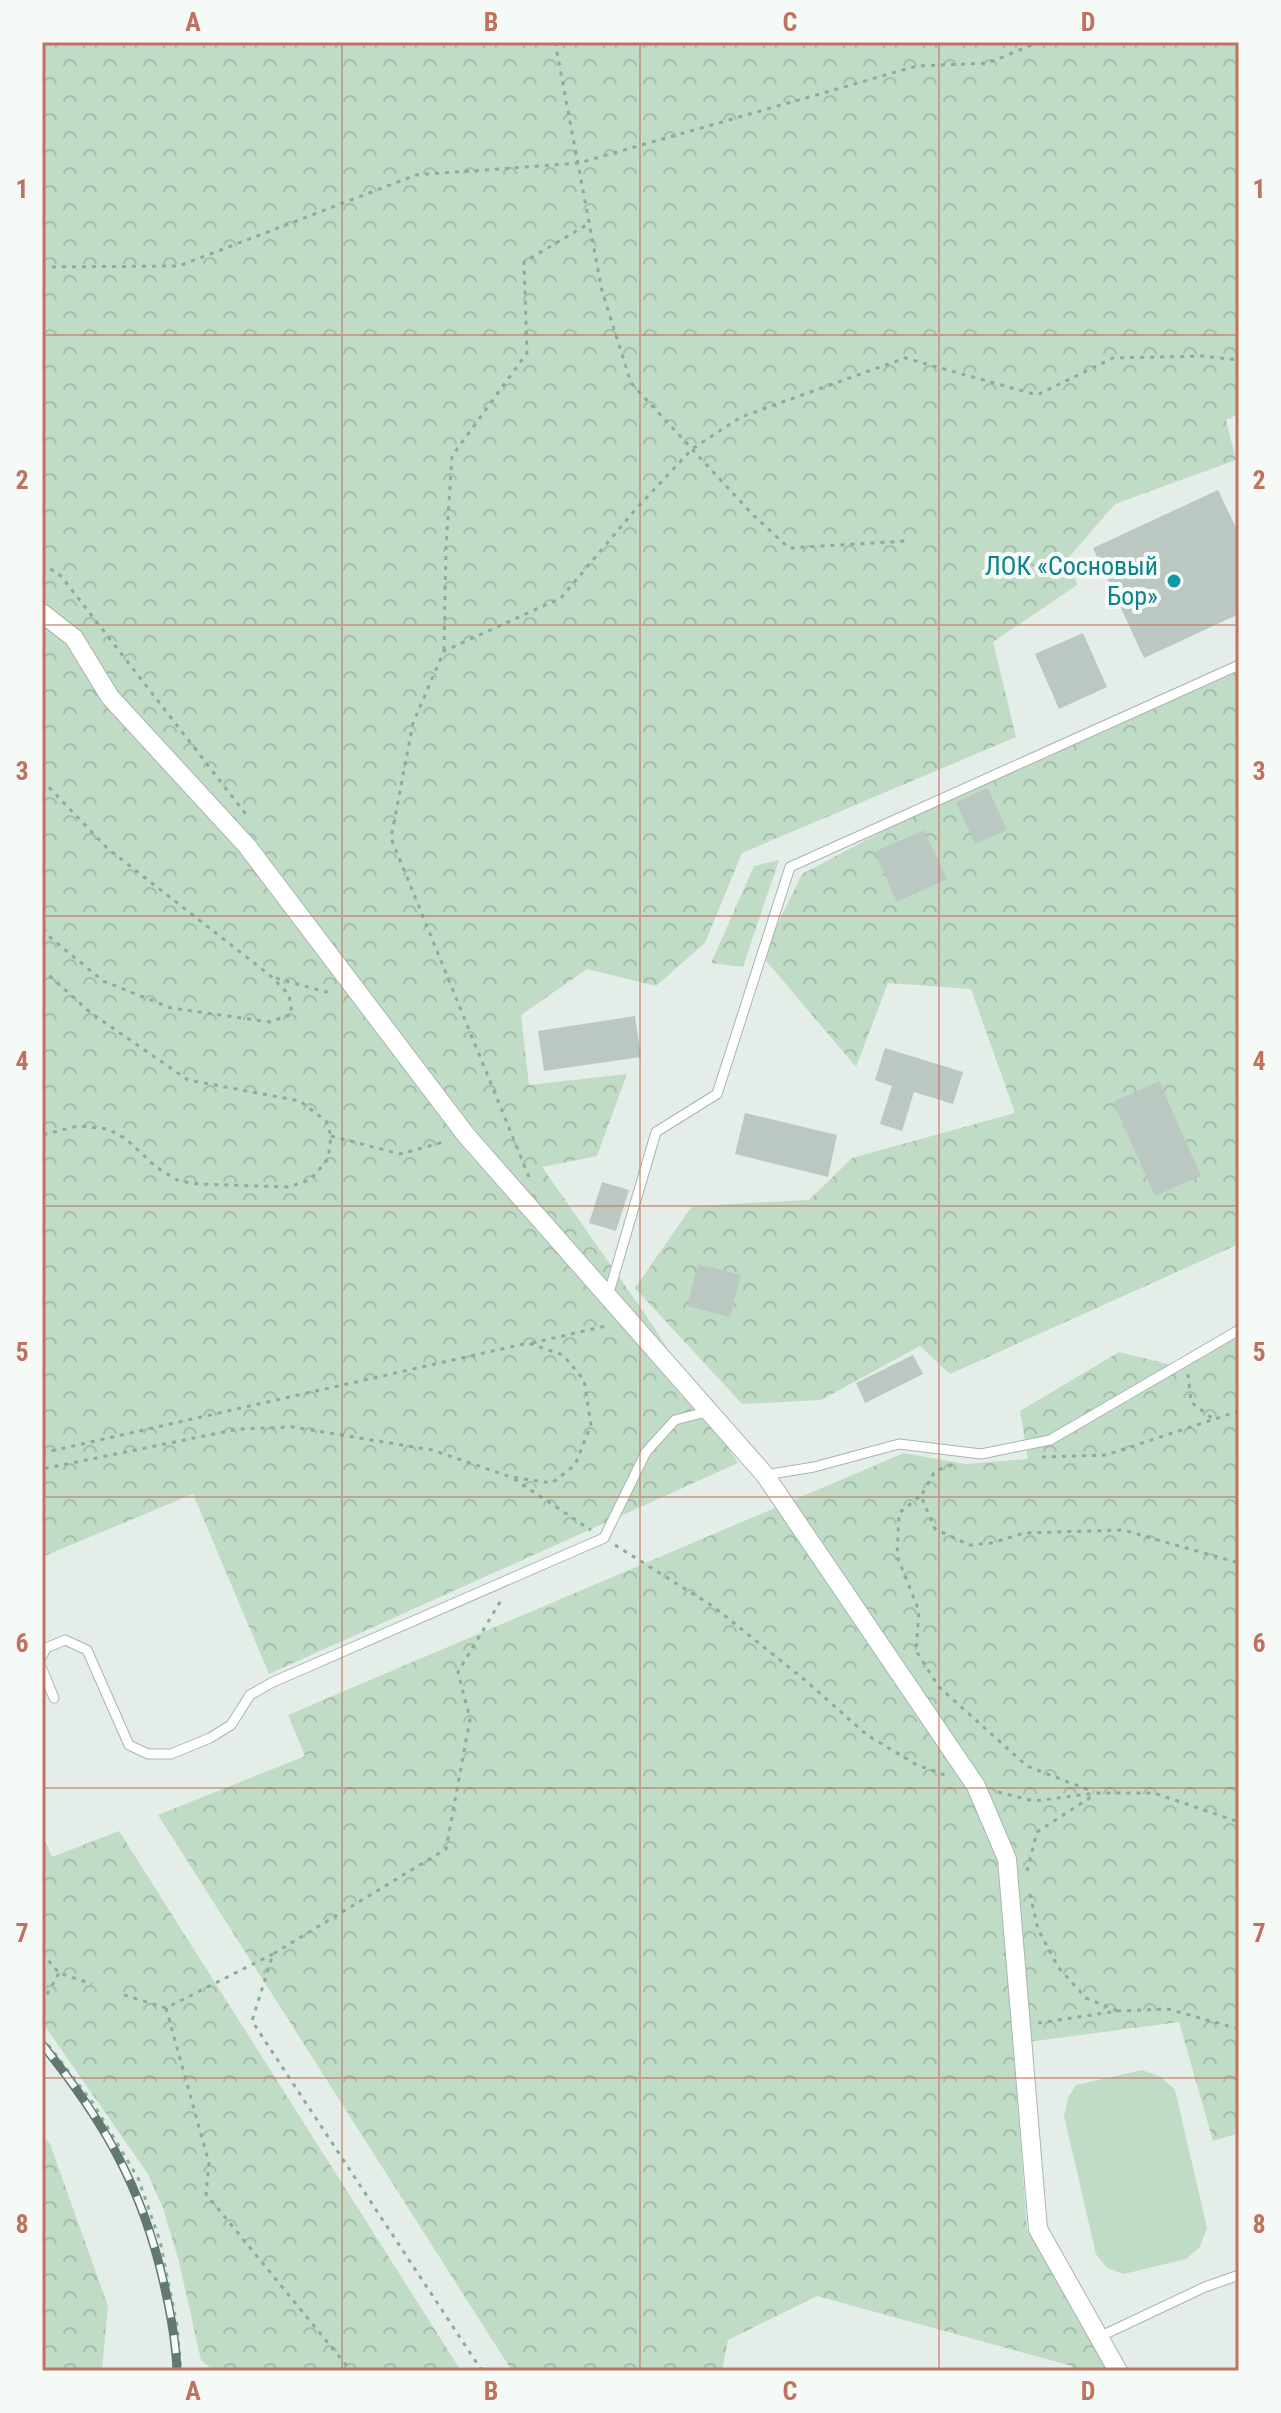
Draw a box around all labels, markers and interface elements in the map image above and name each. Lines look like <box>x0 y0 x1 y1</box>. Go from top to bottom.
text: A <box>185 7 201 37</box>
text: B <box>484 7 498 37</box>
text: C <box>783 7 798 37</box>
text: D <box>1081 7 1095 37</box>
text: 1 <box>15 174 29 204</box>
text: 1 <box>1252 174 1266 204</box>
text: 2 <box>15 465 29 495</box>
text: 2 <box>1252 465 1266 495</box>
place label: ЛОК «Сосновый Бор» <box>985 551 1158 611</box>
marker: ЛОК «Сосновый Бор» <box>1165 572 1183 590</box>
text: 3 <box>15 756 29 786</box>
text: 3 <box>1252 756 1266 786</box>
text: 4 <box>15 1046 29 1076</box>
text: 4 <box>1252 1046 1266 1076</box>
text: 5 <box>15 1337 29 1367</box>
text: 5 <box>1252 1337 1266 1367</box>
text: 6 <box>15 1628 29 1658</box>
text: 6 <box>1252 1628 1266 1658</box>
text: 7 <box>15 1918 29 1948</box>
text: 7 <box>1252 1918 1266 1948</box>
text: 8 <box>15 2209 29 2239</box>
text: 8 <box>1252 2209 1266 2239</box>
text: A <box>185 2376 201 2406</box>
text: B <box>484 2376 498 2406</box>
text: C <box>783 2376 798 2406</box>
text: D <box>1081 2376 1095 2406</box>

